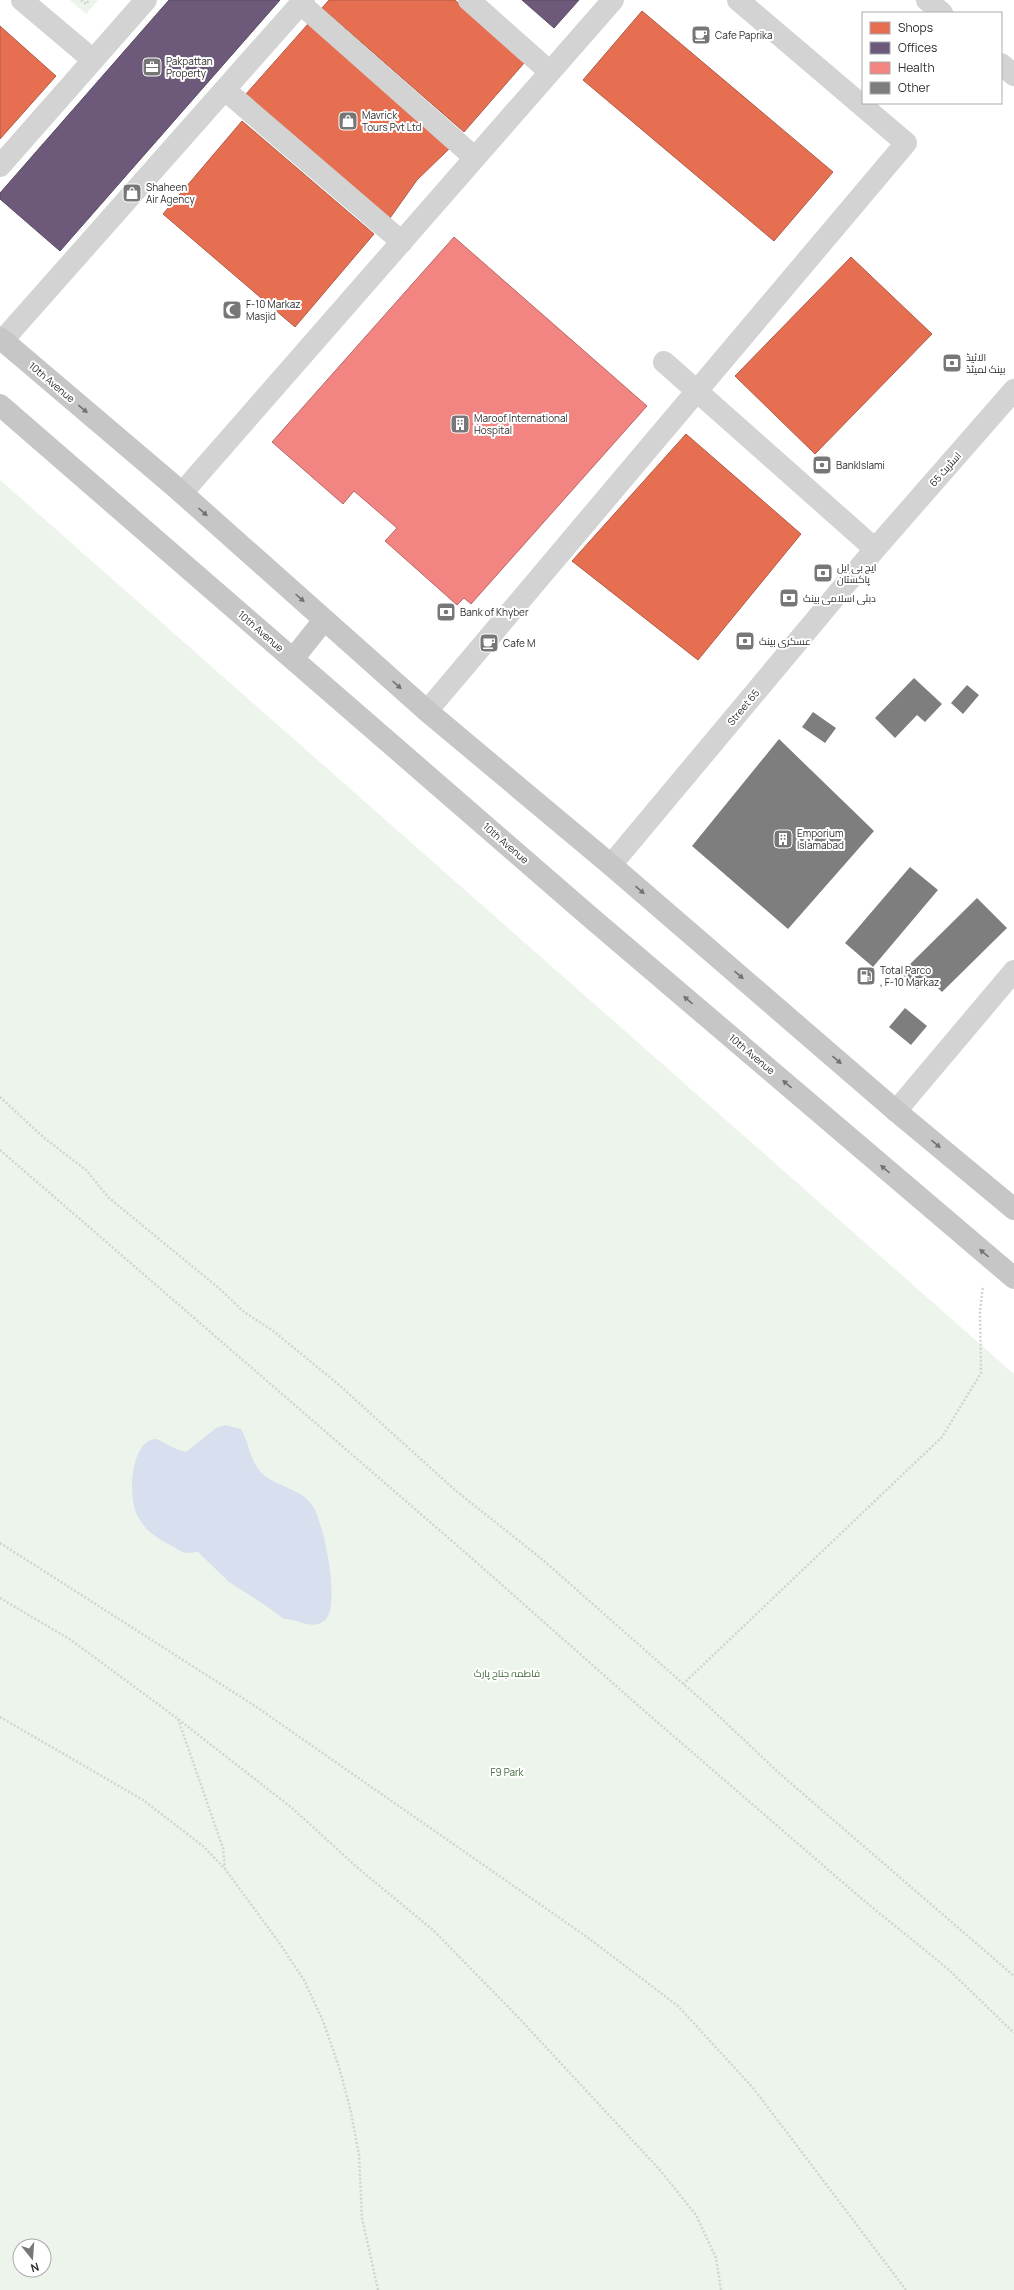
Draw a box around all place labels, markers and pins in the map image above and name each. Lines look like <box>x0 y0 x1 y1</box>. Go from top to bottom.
cafe icon: Cafe Paprika <box>690 24 712 46</box>
place label: Cafe Paprika <box>715 28 773 42</box>
place label: Pakpattan Property <box>166 54 213 80</box>
office icon: Pakpattan Property <box>141 56 163 78</box>
place label: Mavrick Tours Pvt Ltd <box>362 108 421 134</box>
shop icon: Mavrick Tours Pvt Ltd <box>337 110 359 132</box>
place label: Shaheen Air Agency <box>146 180 195 206</box>
shop icon: Shaheen Air Agency <box>121 182 143 204</box>
place label: F-10 Markaz Masjid <box>246 297 301 323</box>
mosque icon: F-10 Markaz Masjid <box>221 299 243 321</box>
place label: الائیڈ بینک لمیٹڈ <box>966 350 1005 376</box>
bank icon: الائیڈ بینک لمیٹڈ <box>941 352 963 374</box>
place label: Maroof International Hospital <box>474 411 568 437</box>
building icon: Maroof International Hospital <box>449 413 471 435</box>
bank icon: BankIslami <box>811 454 833 476</box>
place label: BankIslami <box>836 458 885 472</box>
place label: ایچ بی ایل پاکستان <box>837 560 877 586</box>
bank icon: ایچ بی ایل پاکستان <box>812 562 834 584</box>
bank icon: دبئی اسلامی بینک <box>778 587 800 609</box>
place label: دبئی اسلامی بینک <box>803 591 876 605</box>
bank icon: Bank of Khyber <box>435 601 457 623</box>
place label: Bank of Khyber <box>460 605 529 619</box>
bank icon: عسکری بینک <box>734 630 756 652</box>
cafe icon: Cafe M <box>478 632 500 654</box>
place label: عسکری بینک <box>759 634 811 648</box>
place label: Cafe M <box>503 636 535 650</box>
place label: Emporium Islamabad <box>797 826 844 852</box>
building icon: Emporium Islamabad <box>772 828 794 850</box>
place label: Total Parco , F-10 Markaz <box>880 963 939 989</box>
fuel station icon: Total Parco , F-10 Markaz <box>855 965 877 987</box>

